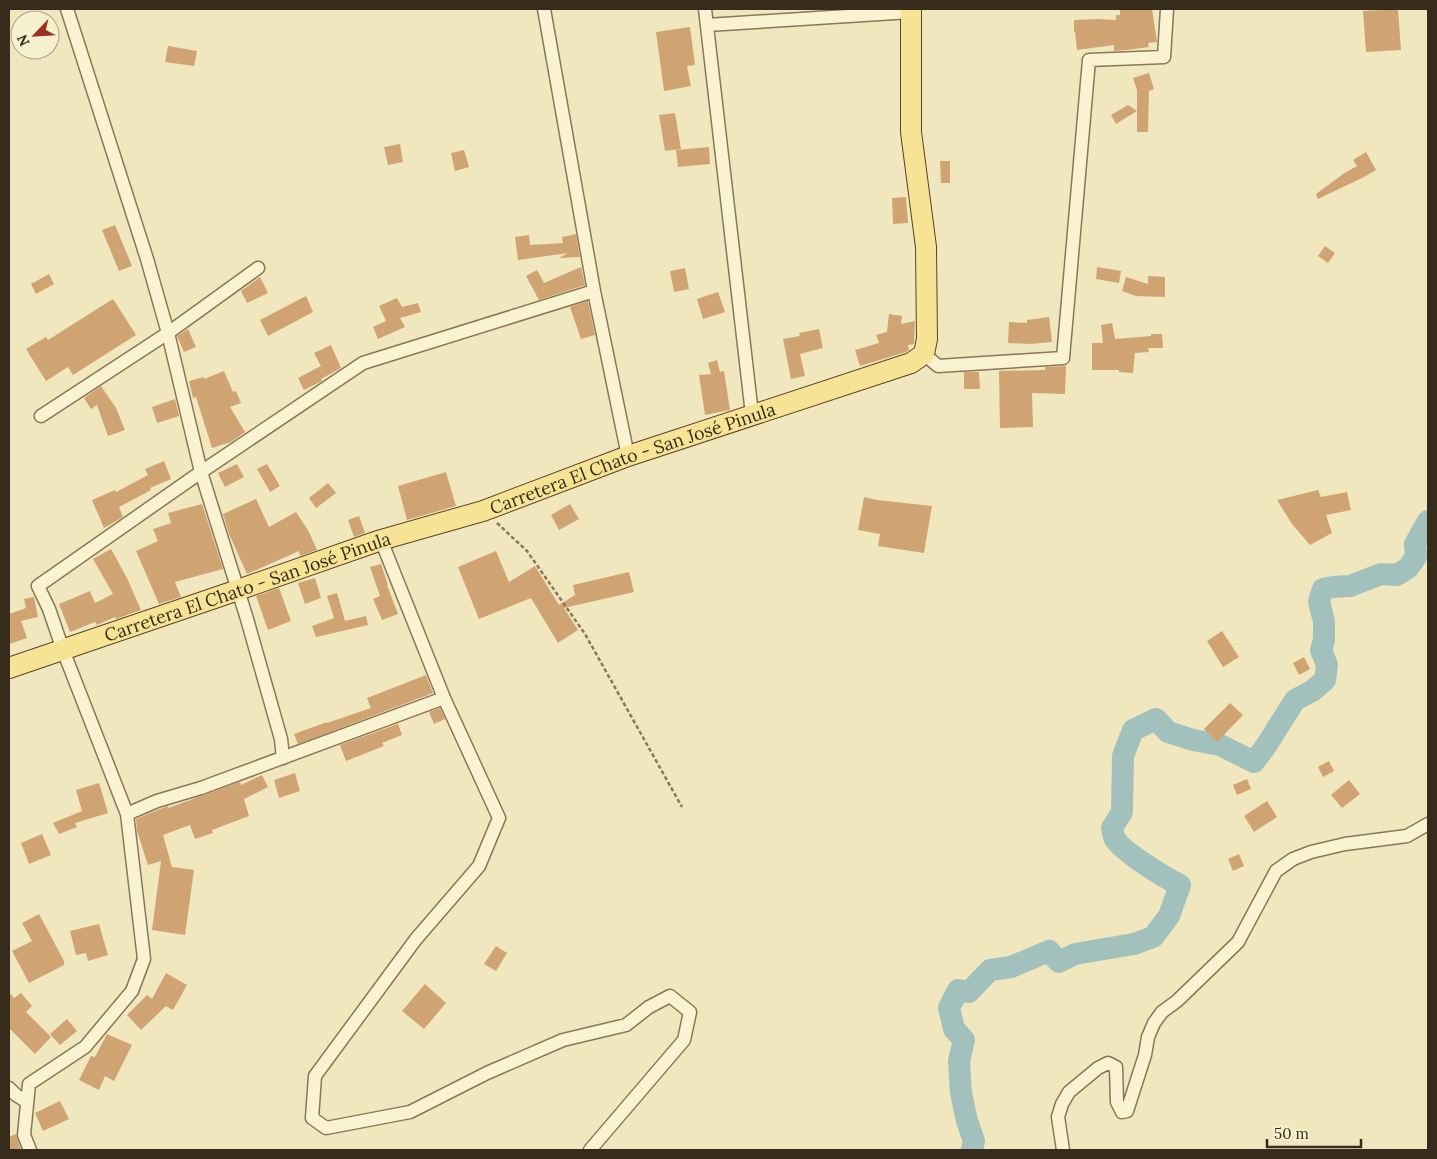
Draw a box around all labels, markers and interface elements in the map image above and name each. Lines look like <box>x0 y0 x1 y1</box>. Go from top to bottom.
north arrow <box>10 10 60 60</box>
text: N <box>13 32 34 49</box>
street label: Carretera El Chato - San José Pinula <box>486 397 778 519</box>
street label: Carretera El Chato - San José Pinula <box>101 526 393 646</box>
scale bar <box>1267 1116 1361 1148</box>
text: 50 m <box>1274 1124 1309 1143</box>

